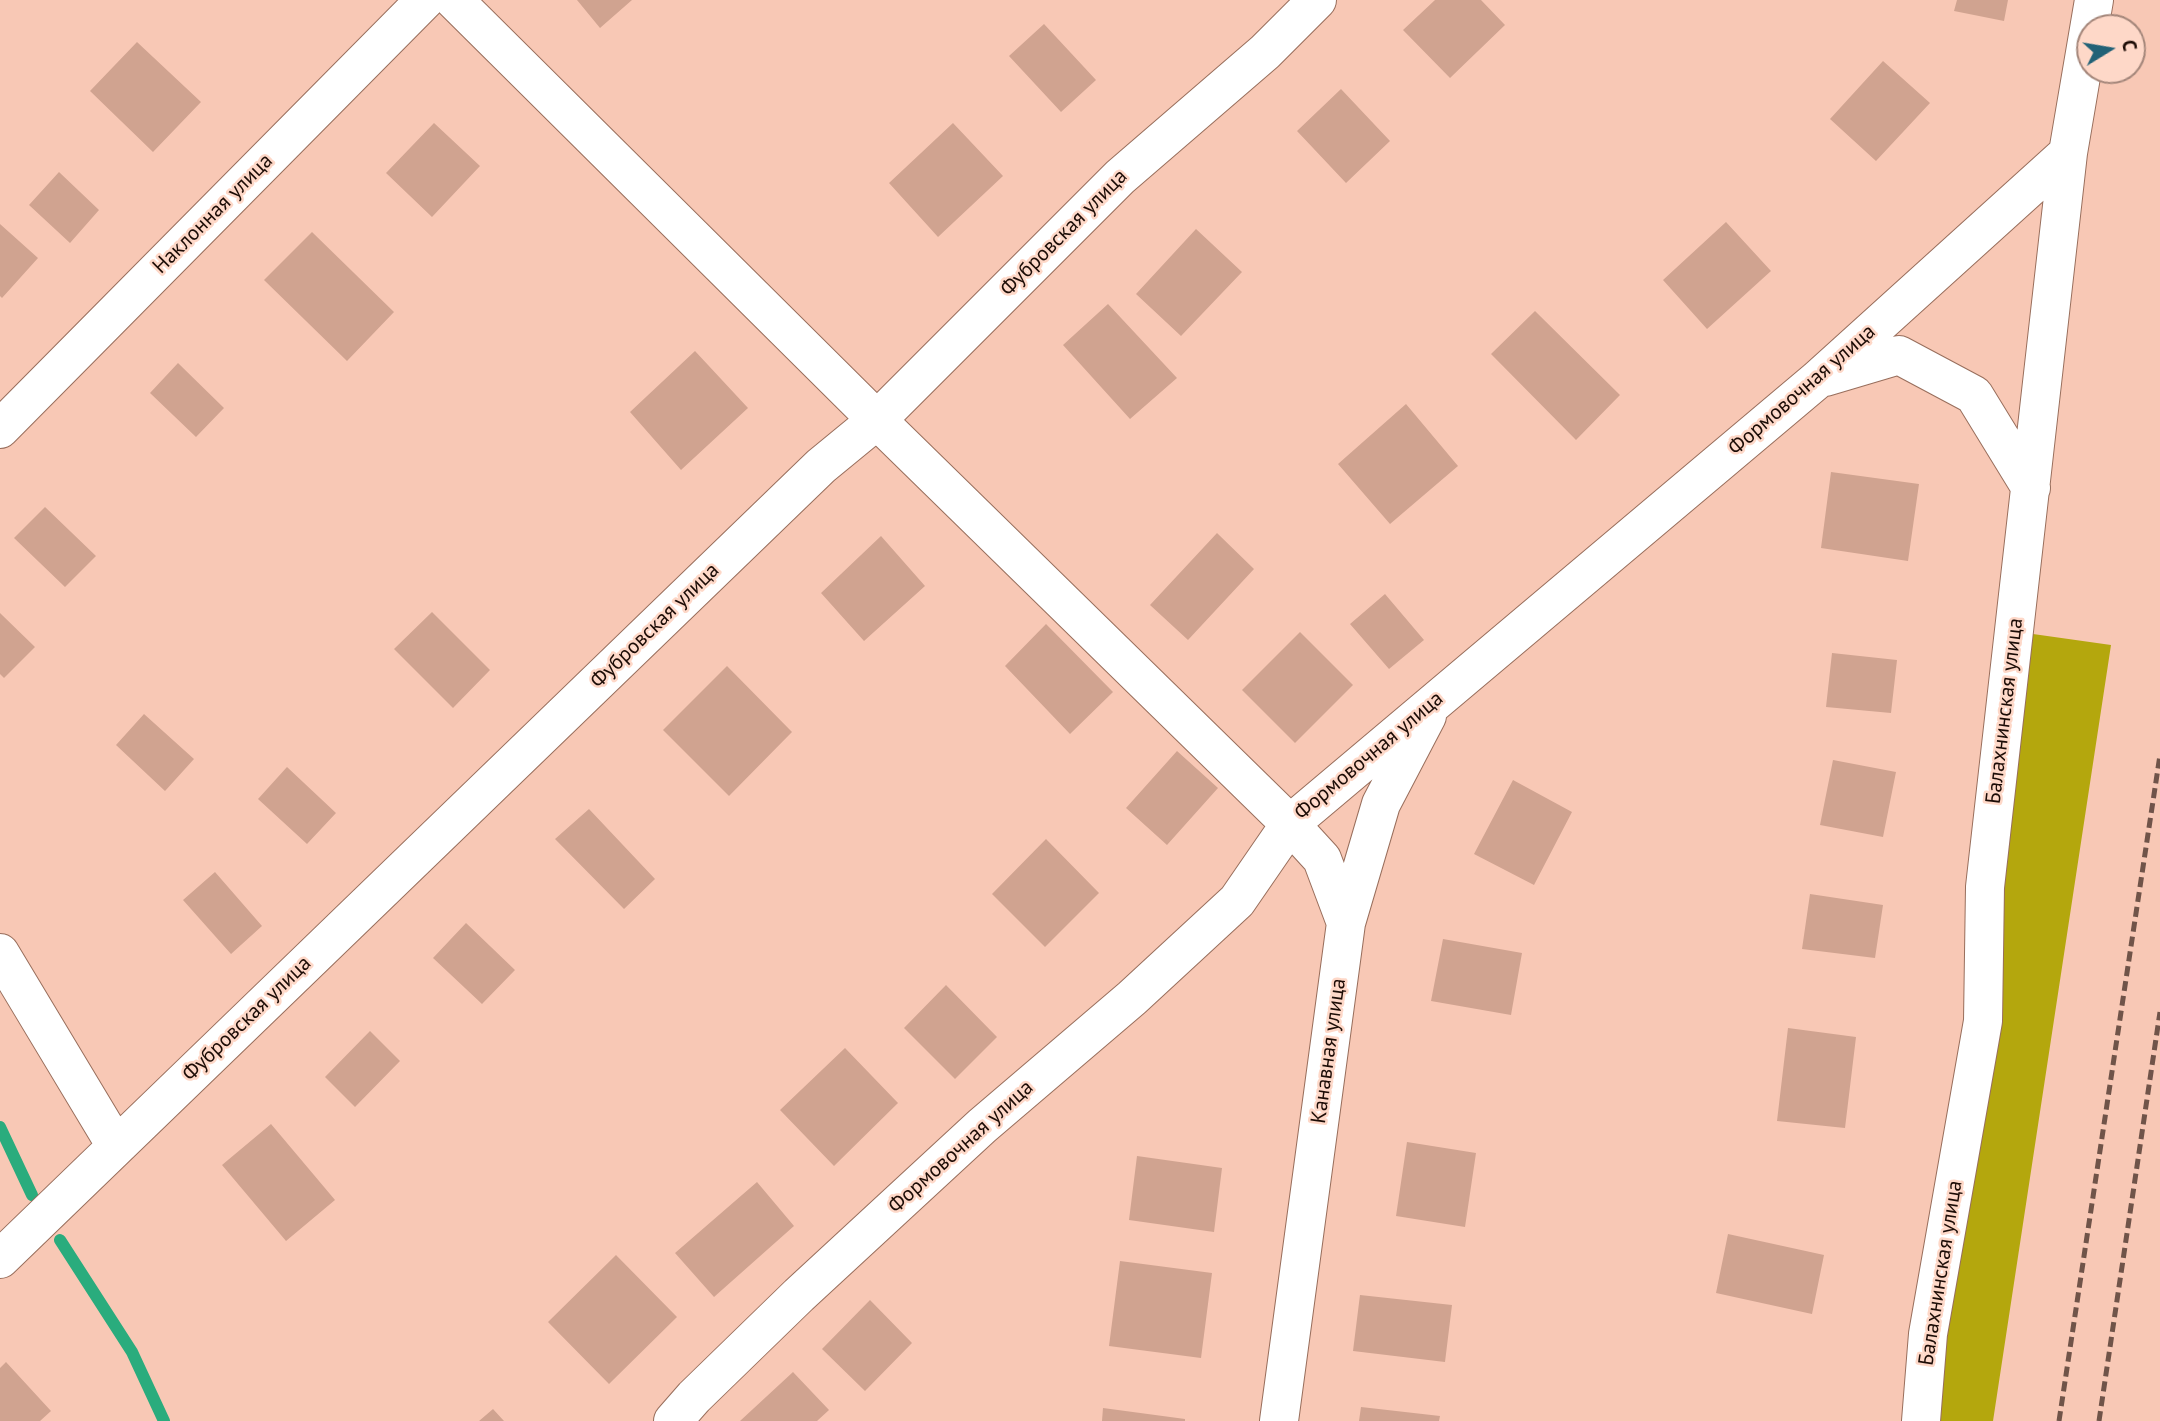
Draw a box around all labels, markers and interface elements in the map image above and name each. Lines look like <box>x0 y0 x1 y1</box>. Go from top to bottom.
north arrow <box>2076 14 2146 84</box>
text: С <box>2117 38 2142 53</box>
street label: Наклонная улица <box>148 149 278 279</box>
street label: Фубровская улица <box>995 164 1133 302</box>
street label: Формовочная улица <box>1723 319 1881 461</box>
street label: Фубровская улица <box>585 558 725 694</box>
street label: Балахнинская улица <box>1981 617 2029 805</box>
street label: Формовочная улица <box>1289 686 1449 826</box>
street label: Фубровская улица <box>177 951 317 1087</box>
street label: Канавная улица <box>1306 977 1352 1125</box>
street label: Формовочная улица <box>883 1075 1039 1219</box>
street label: Балахнинская улица <box>1914 1179 1968 1367</box>

